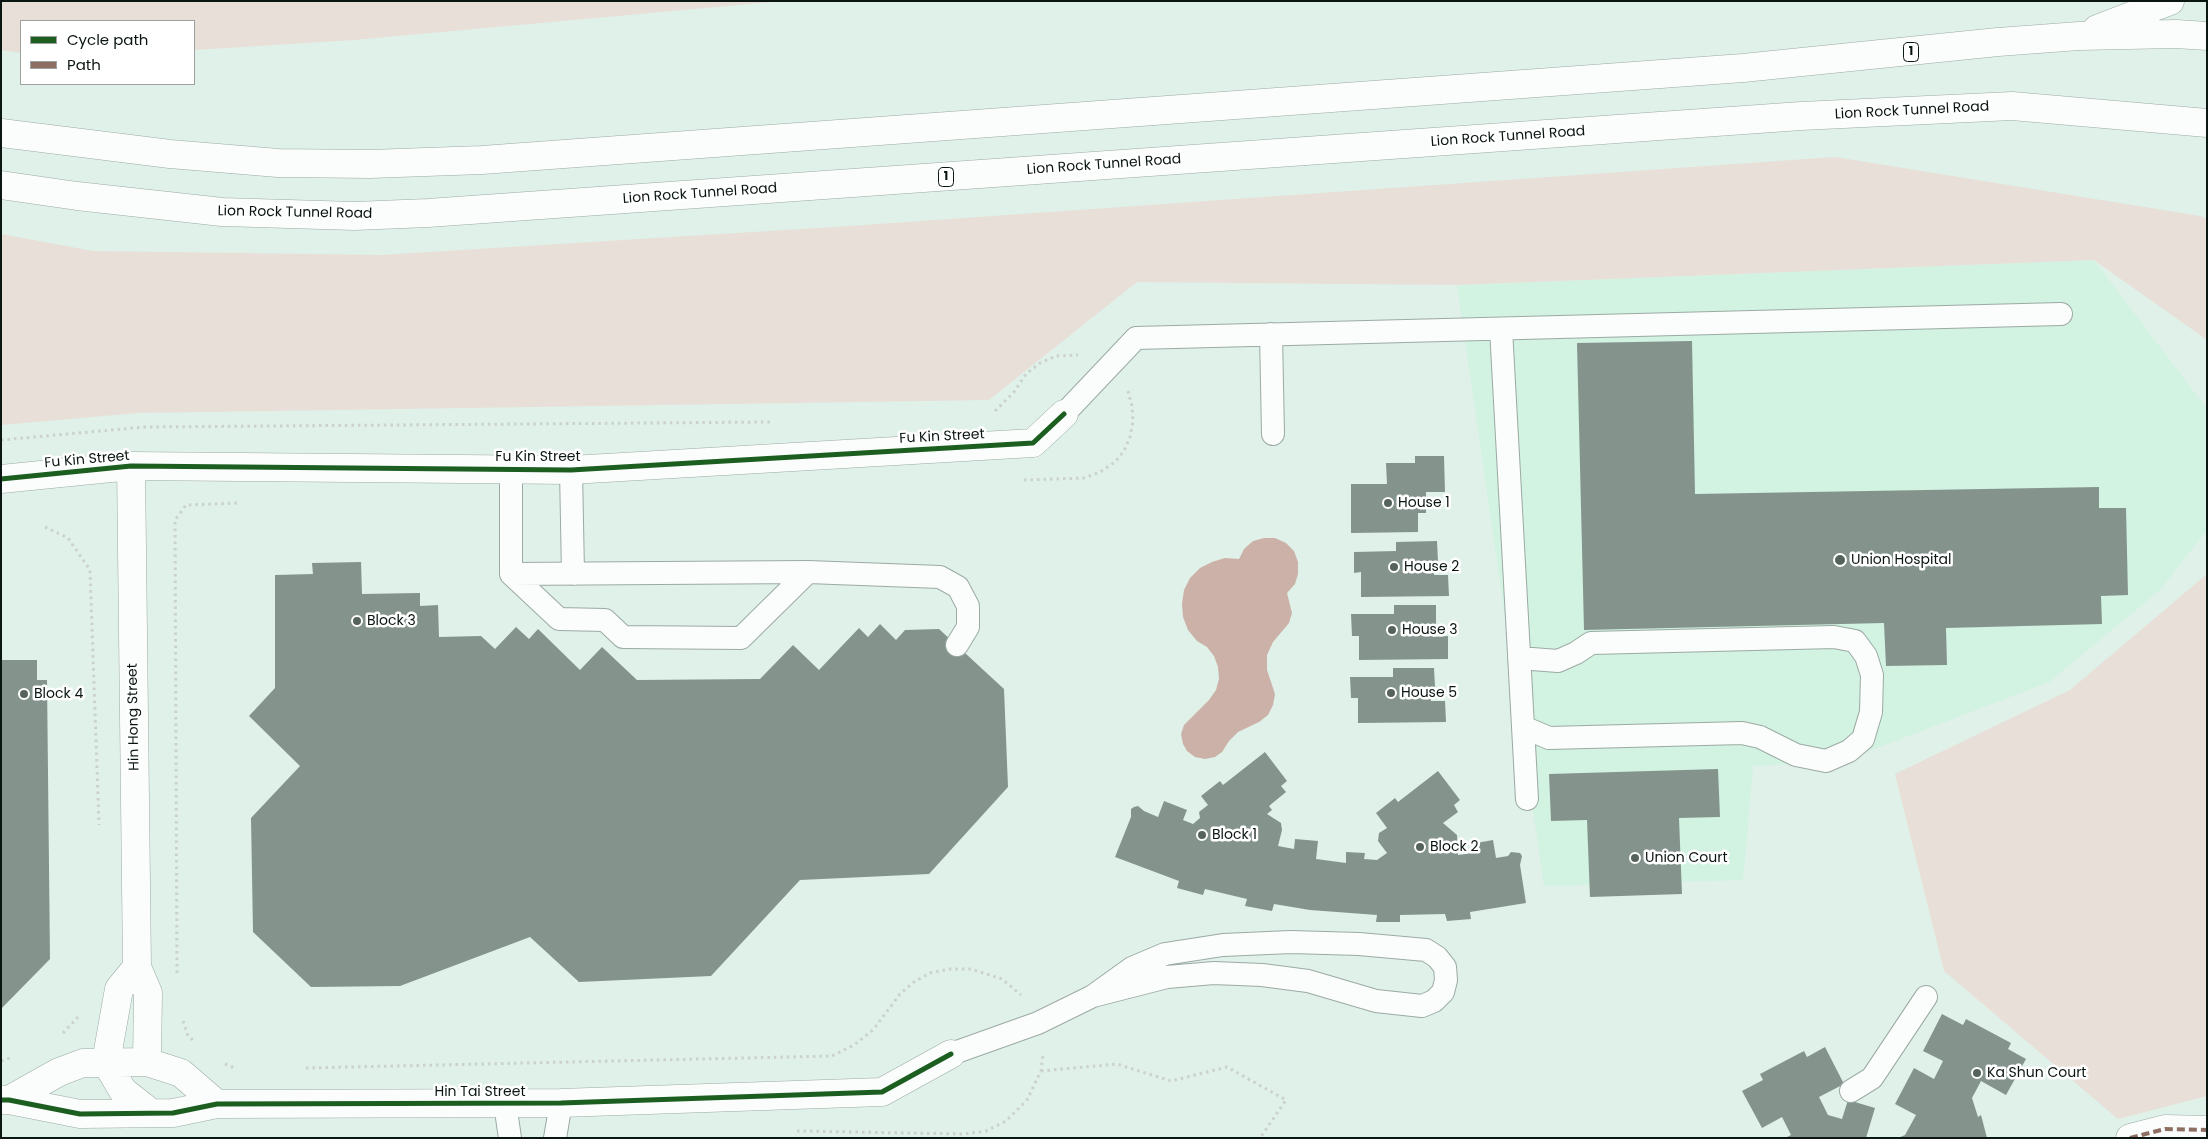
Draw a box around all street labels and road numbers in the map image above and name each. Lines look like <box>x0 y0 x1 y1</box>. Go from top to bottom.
road number: 1 <box>1904 42 1918 62</box>
street label: Lion Rock Tunnel Road <box>1834 99 1990 123</box>
street label: Lion Rock Tunnel Road <box>1430 123 1586 151</box>
street label: Lion Rock Tunnel Road <box>1026 151 1182 179</box>
road number: 1 <box>938 168 954 186</box>
street label: Lion Rock Tunnel Road <box>622 180 778 208</box>
street label: Lion Rock Tunnel Road <box>217 203 373 223</box>
street label: Fu Kin Street <box>899 426 985 448</box>
street label: Fu Kin Street <box>44 448 130 472</box>
street label: Fu Kin Street <box>495 449 581 465</box>
street label: Hin Hong Street <box>125 663 143 771</box>
street label: Hin Tai Street <box>434 1084 526 1100</box>

